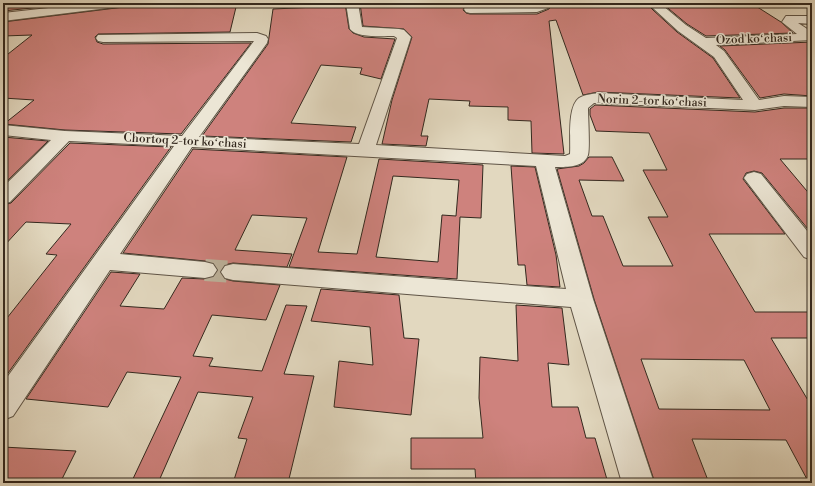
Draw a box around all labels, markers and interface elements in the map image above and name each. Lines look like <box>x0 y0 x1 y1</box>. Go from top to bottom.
street label: Ozod koʻchasi <box>716 30 792 48</box>
street label: Norin 2-tor koʻchasi <box>597 92 707 110</box>
street label: Chortoq 2-tor koʻchasi <box>123 130 247 152</box>

